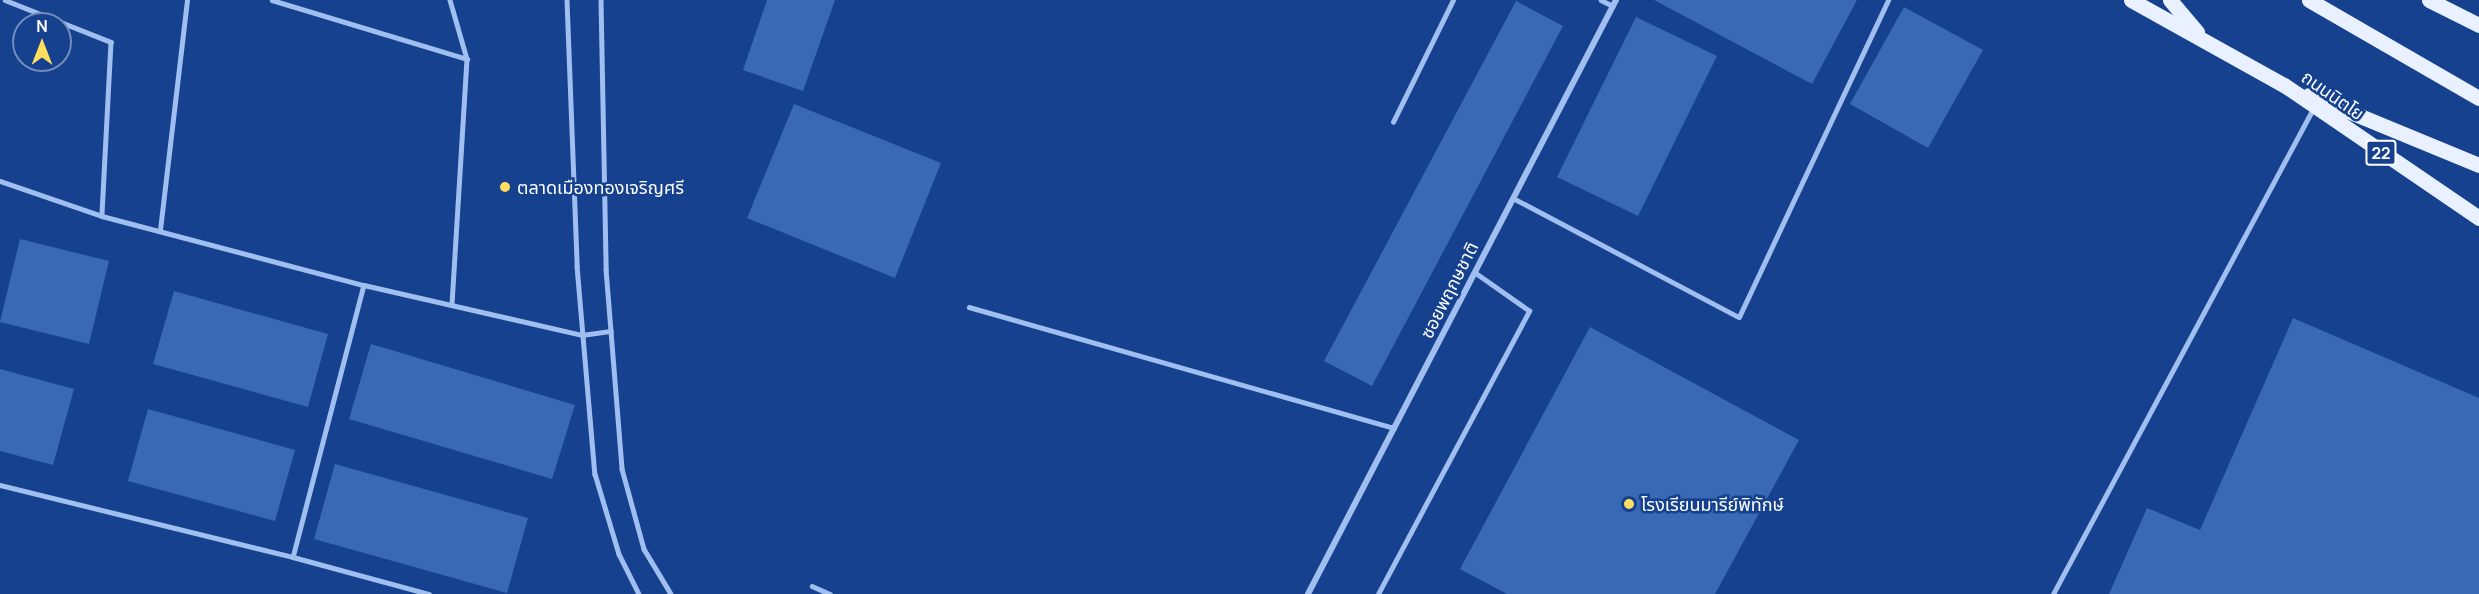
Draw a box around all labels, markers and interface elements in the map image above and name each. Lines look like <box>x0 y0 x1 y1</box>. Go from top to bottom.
north arrow <box>12 12 72 72</box>
text: N <box>36 15 48 37</box>
street label: ถนนนิตโย <box>2298 66 2368 124</box>
road number: 22 <box>2364 140 2398 166</box>
place label: ตลาดเมืองทองเจริญศรี <box>517 176 684 198</box>
marker: ตลาดเมืองทองเจริญศรี <box>498 180 512 194</box>
street label: ซอยพฤกษชาติ <box>1415 238 1483 342</box>
place label: โรงเรียนมารีย์พิทักษ์ <box>1641 493 1784 515</box>
marker: โรงเรียนมารีย์พิทักษ์ <box>1622 497 1636 511</box>

